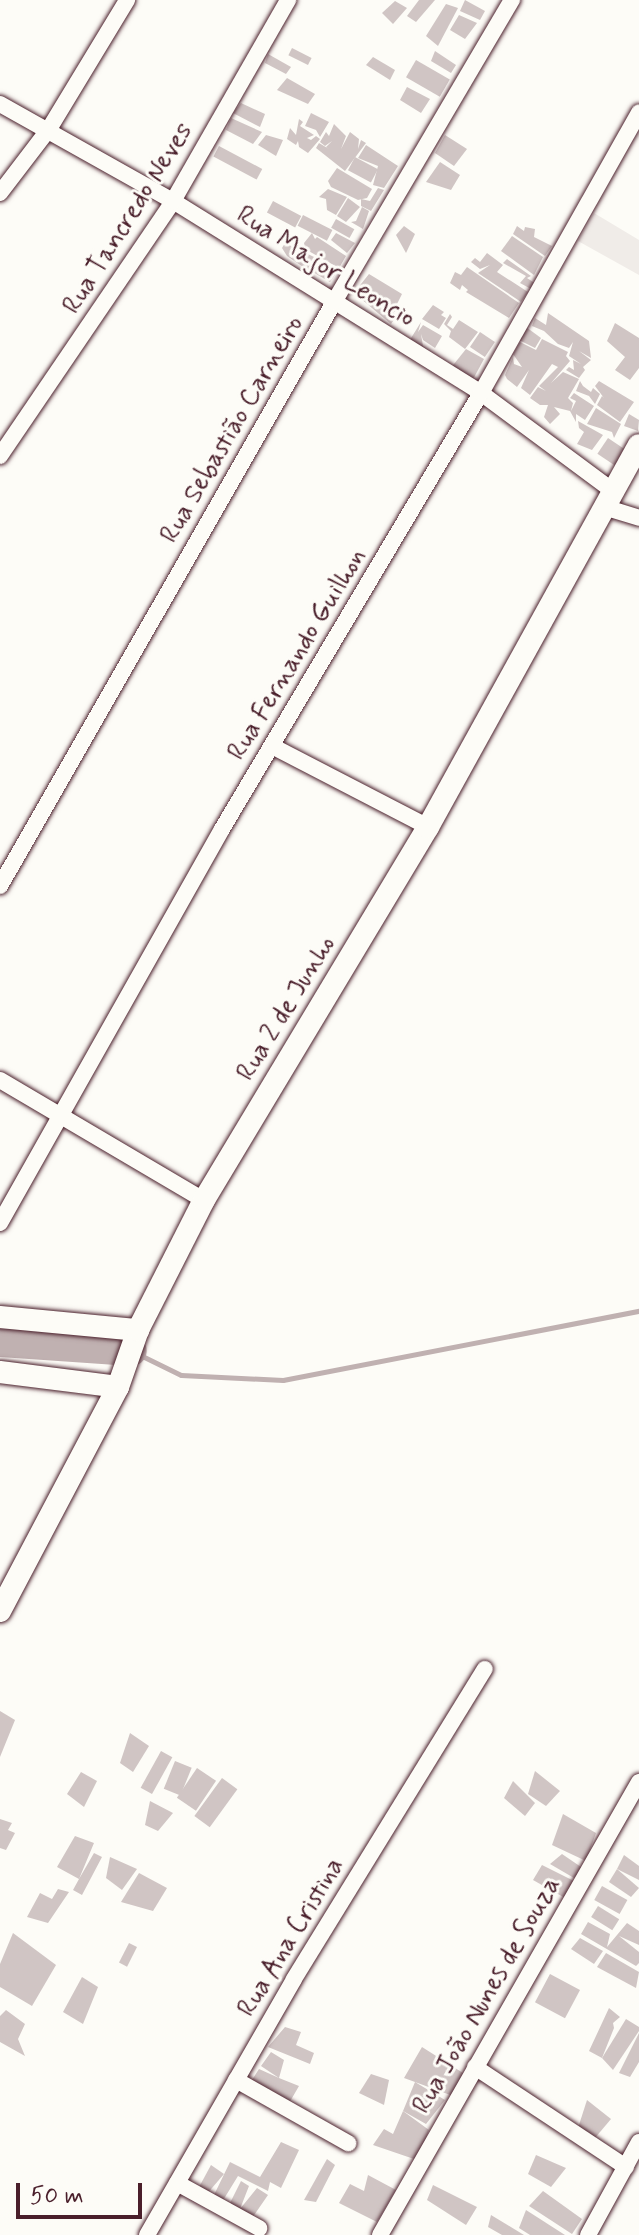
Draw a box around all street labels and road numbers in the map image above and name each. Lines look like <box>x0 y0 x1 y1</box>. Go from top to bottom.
street label: Rua Tancredo Neves <box>59 120 199 318</box>
street label: Rua Major Leoncio <box>230 201 420 335</box>
street label: Rua Sebastião Carneiro <box>155 310 311 550</box>
street label: Rua Fernando Guilhon <box>224 546 372 764</box>
street label: Rua 2 de Junho <box>232 931 342 1087</box>
street label: Rua Ana Cristina <box>232 1852 352 2024</box>
street label: Rua João Nunes de Souza <box>406 1870 570 2122</box>

